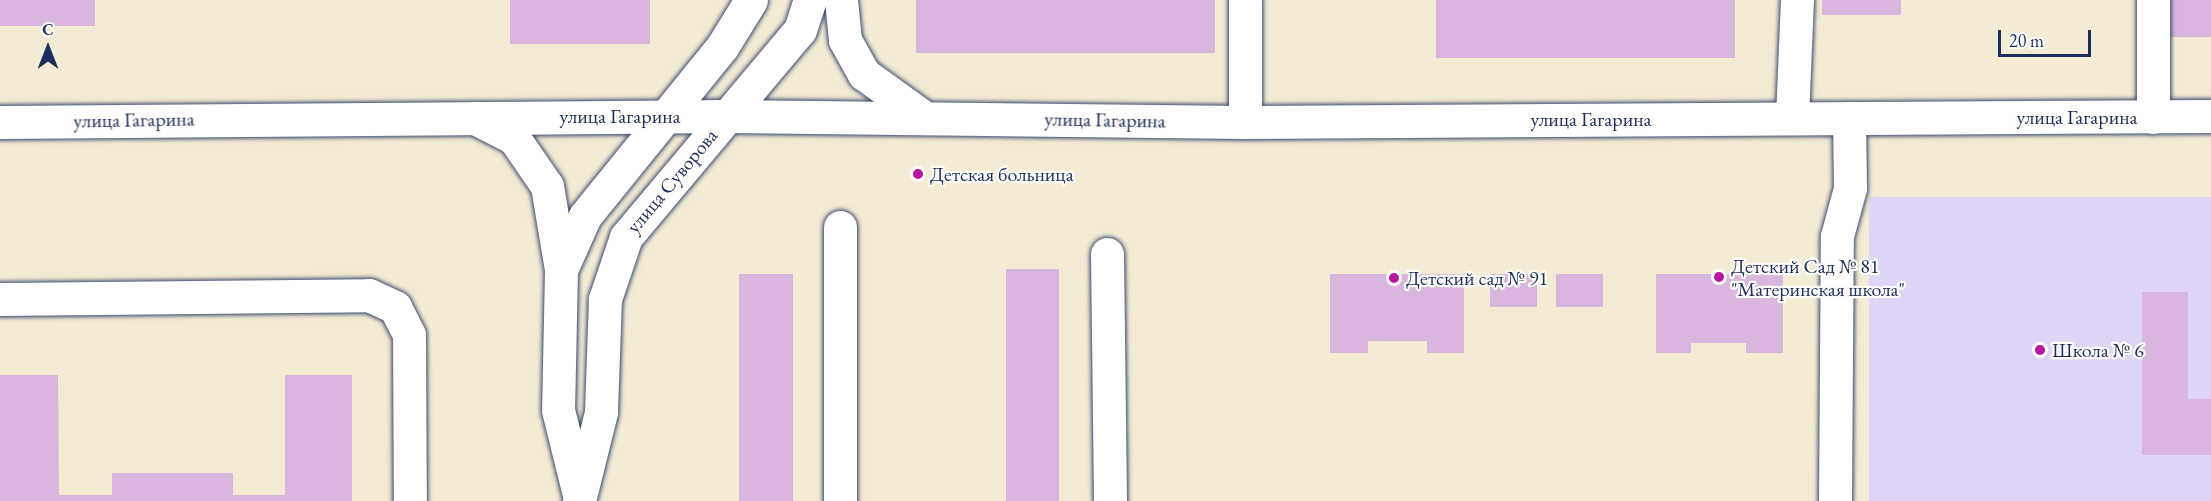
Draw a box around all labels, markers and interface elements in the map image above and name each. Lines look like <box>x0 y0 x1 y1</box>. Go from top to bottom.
north arrow <box>18 18 78 78</box>
scale bar <box>2001 18 2094 56</box>
text: С <box>42 19 54 40</box>
text: 20 m <box>2009 29 2044 52</box>
street label: улица Гагарина <box>559 104 681 128</box>
street label: улица Гагарина <box>2016 105 2138 129</box>
street label: улица Гагарина <box>73 107 195 133</box>
street label: улица Гагарина <box>1044 107 1166 133</box>
street label: улица Гагарина <box>1530 107 1652 131</box>
street label: улица Суворова <box>621 124 723 238</box>
place label: Детская больница <box>930 162 1074 186</box>
marker: Детская больница <box>911 167 925 181</box>
place label: Детский Сад № 81 "Материнская школа" <box>1731 254 1905 301</box>
place label: Детский сад № 91 <box>1406 266 1548 290</box>
marker: Детский Сад № 81 "Материнская школа" <box>1712 270 1726 284</box>
marker: Детский сад № 91 <box>1387 271 1401 285</box>
place label: Школа № 6 <box>2052 338 2144 362</box>
marker: Школа № 6 <box>2033 343 2047 357</box>

